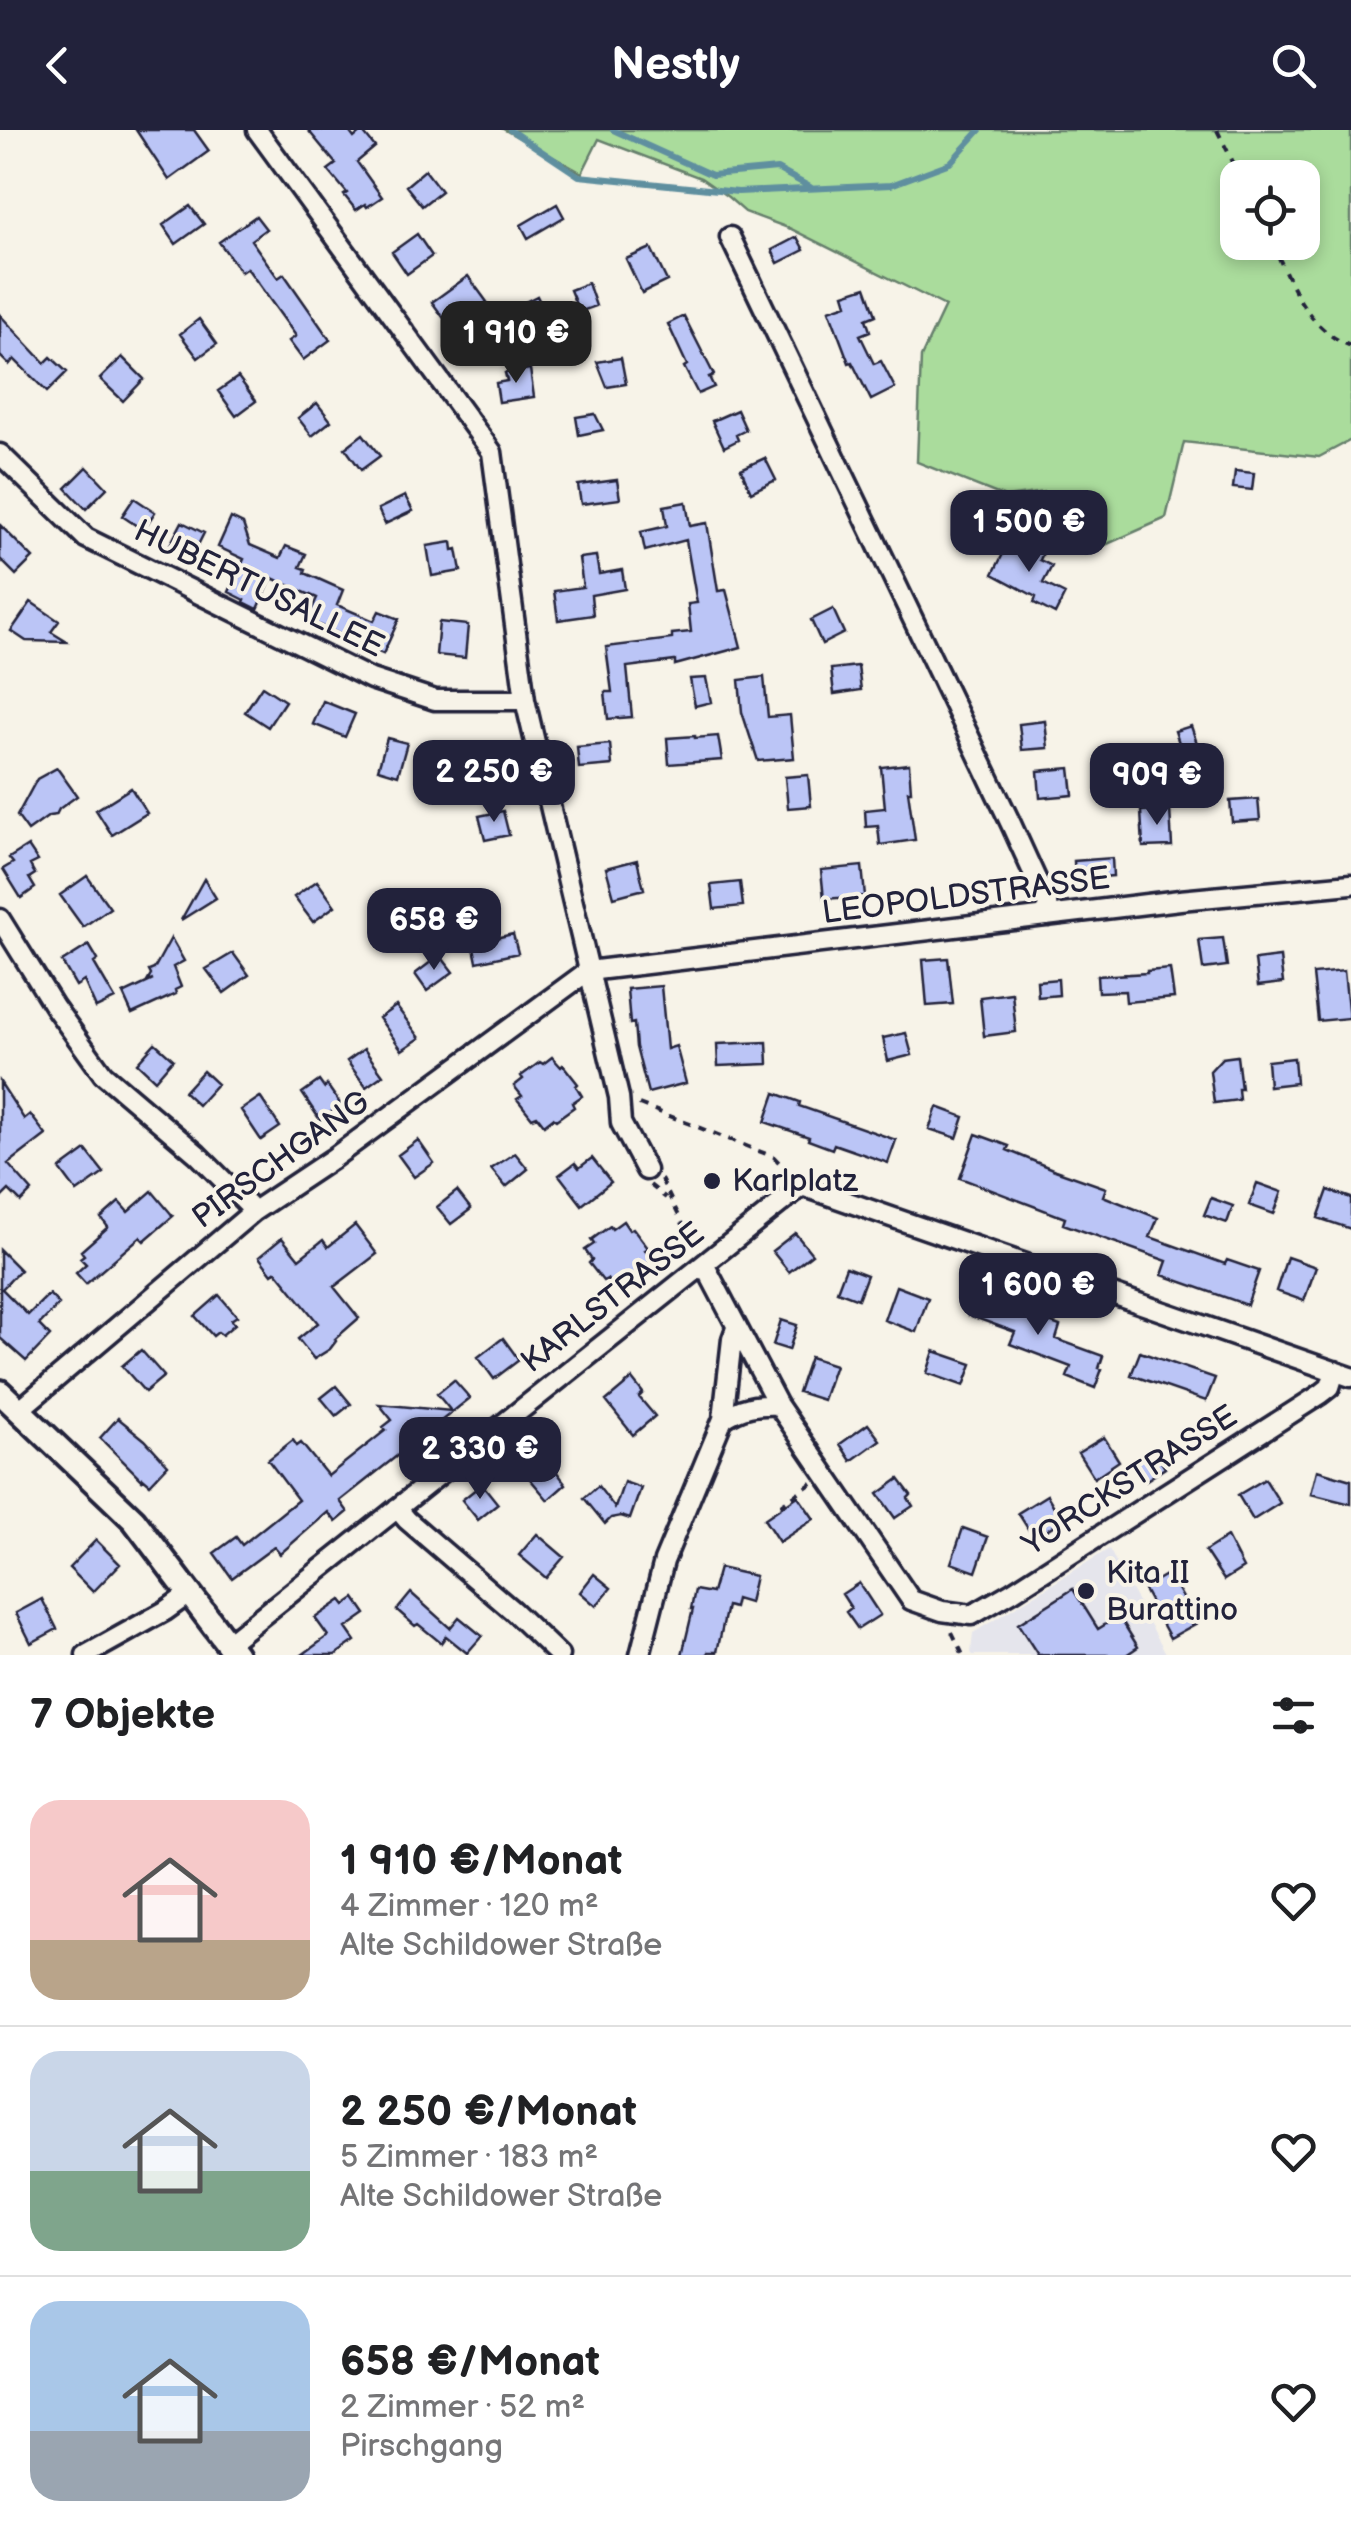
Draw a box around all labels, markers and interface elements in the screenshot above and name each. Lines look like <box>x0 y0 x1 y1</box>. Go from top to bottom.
icon: back <box>30 38 85 93</box>
text: Nestly <box>611 38 740 93</box>
icon: search <box>1266 38 1321 93</box>
map controls <box>1220 160 1320 260</box>
button: locate <box>1220 160 1320 260</box>
pin: 1 910 € <box>424 301 608 386</box>
text: 1 910 € <box>462 314 570 353</box>
pin: 1 500 € <box>937 490 1121 575</box>
text: 1 500 € <box>972 503 1086 542</box>
street label: HUBERTUSALLEE <box>128 512 390 666</box>
pin: 2 250 € <box>402 740 586 825</box>
pin: 909 € <box>1087 743 1227 828</box>
text: 2 250 € <box>435 753 553 792</box>
text: 909 € <box>1112 756 1202 795</box>
street label: LEOPOLDSTRASSE <box>820 859 1112 933</box>
pin: 658 € <box>364 888 504 973</box>
text: 658 € <box>389 901 479 940</box>
street label: PIRSCHGANG <box>185 1083 377 1237</box>
place label: Karlplatz <box>732 1162 858 1201</box>
marker: Karlplatz <box>701 1170 723 1192</box>
street label: KARLSTRASSE <box>514 1214 712 1382</box>
pin: 1 600 € <box>946 1253 1130 1338</box>
text: 1 600 € <box>981 1266 1095 1305</box>
street label: YORCKSTRASSE <box>1015 1397 1245 1565</box>
pin: 2 330 € <box>388 1417 572 1502</box>
text: 2 330 € <box>421 1430 539 1469</box>
place label: Kita II Burattino <box>1106 1554 1238 1630</box>
marker: Kita II Burattino <box>1075 1580 1097 1602</box>
icon: filters <box>1266 1688 1321 1743</box>
text: 7 Objekte <box>30 1690 215 1741</box>
text: 1 910 €/Monat <box>340 1836 622 1887</box>
icon: home <box>110 1840 230 1960</box>
icon: heart <box>1266 1873 1321 1928</box>
text: 4 Zimmer · 120 m² <box>340 1887 599 1926</box>
text: Alte Schildower Straße <box>340 1926 662 1965</box>
text: 2 250 €/Monat <box>340 2087 637 2138</box>
icon: home <box>110 2091 230 2211</box>
icon: heart <box>1266 2124 1321 2179</box>
text: 5 Zimmer · 183 m² <box>340 2138 598 2177</box>
text: Alte Schildower Straße <box>340 2177 662 2216</box>
text: 658 €/Monat <box>340 2337 600 2388</box>
icon: home <box>110 2341 230 2461</box>
icon: heart <box>1266 2374 1321 2429</box>
text: 2 Zimmer · 52 m² <box>340 2388 585 2427</box>
text: Pirschgang <box>340 2427 503 2466</box>

